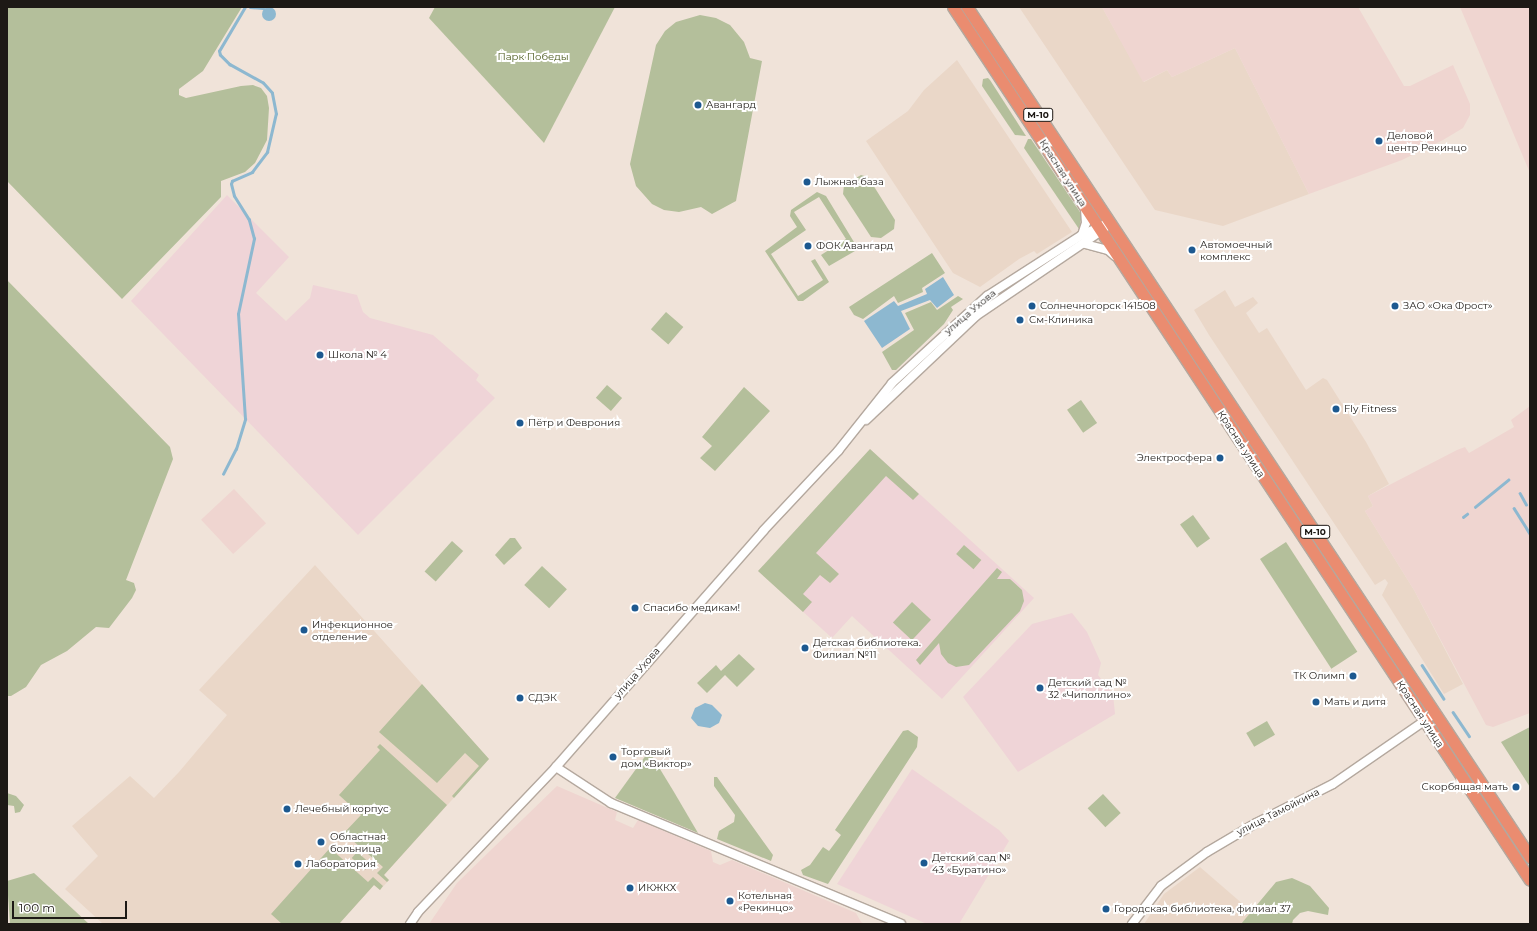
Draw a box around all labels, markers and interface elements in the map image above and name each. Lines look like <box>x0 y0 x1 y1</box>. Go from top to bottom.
park label: Парк Победы <box>498 51 568 63</box>
place label: Авангард <box>706 99 756 111</box>
marker: Авангард <box>693 100 703 110</box>
road number: М-10 <box>1023 108 1053 122</box>
place label: Деловой центр Рекинцо <box>1387 129 1467 152</box>
marker: Деловой центр Рекинцо <box>1374 136 1384 146</box>
street label: Красная улица <box>1037 137 1089 209</box>
place label: Лыжная база <box>815 176 884 188</box>
marker: Лыжная база <box>802 177 812 187</box>
place label: Автомоечный комплекс <box>1200 238 1272 262</box>
place label: ФОК Авангард <box>816 240 893 252</box>
marker: ФОК Авангард <box>803 241 813 251</box>
marker: Автомоечный комплекс <box>1187 245 1197 255</box>
street label: улица Ухова <box>942 287 998 337</box>
place label: Солнечногорск 141508 <box>1040 300 1156 312</box>
place label: ЗАО «Ока Фрост» <box>1403 300 1492 312</box>
marker: Солнечногорск 141508 <box>1027 301 1037 311</box>
marker: ЗАО «Ока Фрост» <box>1390 301 1400 311</box>
marker: См-Клиника <box>1014 314 1026 326</box>
place label: См-Клиника <box>1029 314 1093 326</box>
place label: Школа № 4 <box>328 349 387 361</box>
marker: Школа № 4 <box>315 350 325 360</box>
place label: Fly Fitness <box>1344 403 1397 415</box>
marker: Fly Fitness <box>1331 404 1341 414</box>
street label: Красная улица <box>1215 408 1267 480</box>
place label: Пётр и Феврония <box>528 417 620 429</box>
marker: Пётр и Феврония <box>515 418 525 428</box>
place label: Электросфера <box>1137 452 1212 464</box>
marker: Электросфера <box>1215 453 1225 463</box>
road number: М-10 <box>1300 525 1330 539</box>
place label: Спасибо медикам! <box>643 602 740 614</box>
marker: Спасибо медикам! <box>630 603 640 613</box>
place label: Инфекционное отделение <box>312 618 393 642</box>
marker: Инфекционное отделение <box>299 625 309 635</box>
place label: Детская библиотека. Филиал №11 <box>813 636 921 660</box>
marker: Детская библиотека. Филиал №11 <box>800 643 810 653</box>
street label: улица Ухова <box>612 645 662 701</box>
place label: ТК Олимп <box>1293 670 1345 682</box>
marker: ТК Олимп <box>1348 671 1358 681</box>
place label: Детский сад № 32 «Чиполлино» <box>1048 676 1131 700</box>
street label: Красная улица <box>1394 678 1446 750</box>
marker: Детский сад № 32 «Чиполлино» <box>1035 683 1045 693</box>
place label: СДЭК <box>528 692 557 704</box>
marker: СДЭК <box>515 693 525 703</box>
place label: Мать и дитя <box>1324 696 1386 708</box>
marker: Мать и дитя <box>1311 697 1321 707</box>
place label: Торговый дом «Виктор» <box>621 745 692 768</box>
marker: Торговый дом «Виктор» <box>608 752 618 762</box>
place label: Скорбящая мать <box>1422 781 1508 793</box>
marker: Скорбящая мать <box>1511 782 1521 792</box>
street label: улица Тамойкина <box>1234 786 1322 838</box>
place label: Лечебный корпус <box>295 803 389 815</box>
marker: Лечебный корпус <box>282 804 292 814</box>
place label: Областная больница <box>330 830 386 854</box>
marker: Областная больница <box>315 836 327 848</box>
place label: Детский сад № 43 «Буратино» <box>932 851 1011 874</box>
place label: Лаборатория <box>306 858 376 870</box>
marker: Детский сад № 43 «Буратино» <box>919 858 929 868</box>
marker: Лаборатория <box>293 859 303 869</box>
place label: ИКЖКХ <box>638 882 676 894</box>
marker: ИКЖКХ <box>625 883 635 893</box>
place label: Котельная «Рекинцо» <box>738 889 793 912</box>
scale bar <box>14 893 129 919</box>
marker: Котельная «Рекинцо» <box>725 896 735 906</box>
text: 100 m <box>19 900 55 915</box>
place label: Городская библиотека, филиал 37 <box>1114 903 1291 915</box>
marker: Городская библиотека, филиал 37 <box>1101 904 1111 914</box>

